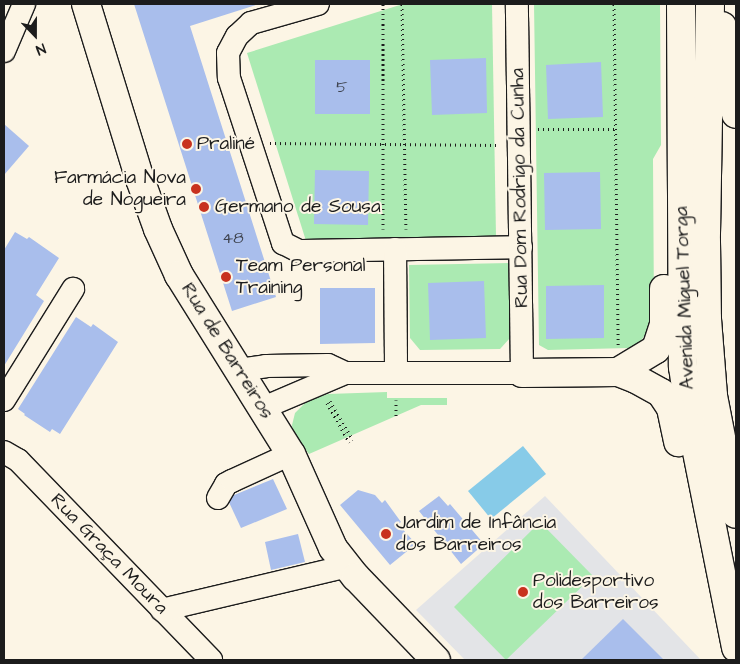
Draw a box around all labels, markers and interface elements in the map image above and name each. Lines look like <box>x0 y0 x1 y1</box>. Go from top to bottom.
north arrow <box>10 10 60 60</box>
text: N <box>33 38 48 60</box>
street label: Rua Dom Rodrigo da Cunha <box>507 68 533 308</box>
house number: 5 <box>336 77 348 97</box>
place label: Praliné <box>197 133 255 155</box>
marker: Praliné <box>181 138 193 150</box>
place label: Farmácia Nova de Nogueira <box>54 167 186 211</box>
marker: Farmácia Nova de Nogueira <box>190 183 202 195</box>
place label: Germano de Sousa <box>215 196 381 218</box>
marker: Germano de Sousa <box>197 200 211 214</box>
street label: Avenida Miguel Torga <box>670 206 700 390</box>
house number: 48 <box>222 228 244 248</box>
place label: Team Personal Training <box>236 255 365 299</box>
marker: Team Personal Training <box>220 271 232 283</box>
street label: Rua de Barreiros <box>176 279 278 423</box>
street label: Rua Graça Moura <box>45 489 173 619</box>
place label: Jardim de Infância dos Barreiros <box>396 512 556 556</box>
marker: Jardim de Infância dos Barreiros <box>380 528 392 540</box>
place label: Polidesportivo dos Barreiros <box>533 570 659 614</box>
marker: Polidesportivo dos Barreiros <box>517 586 529 598</box>

